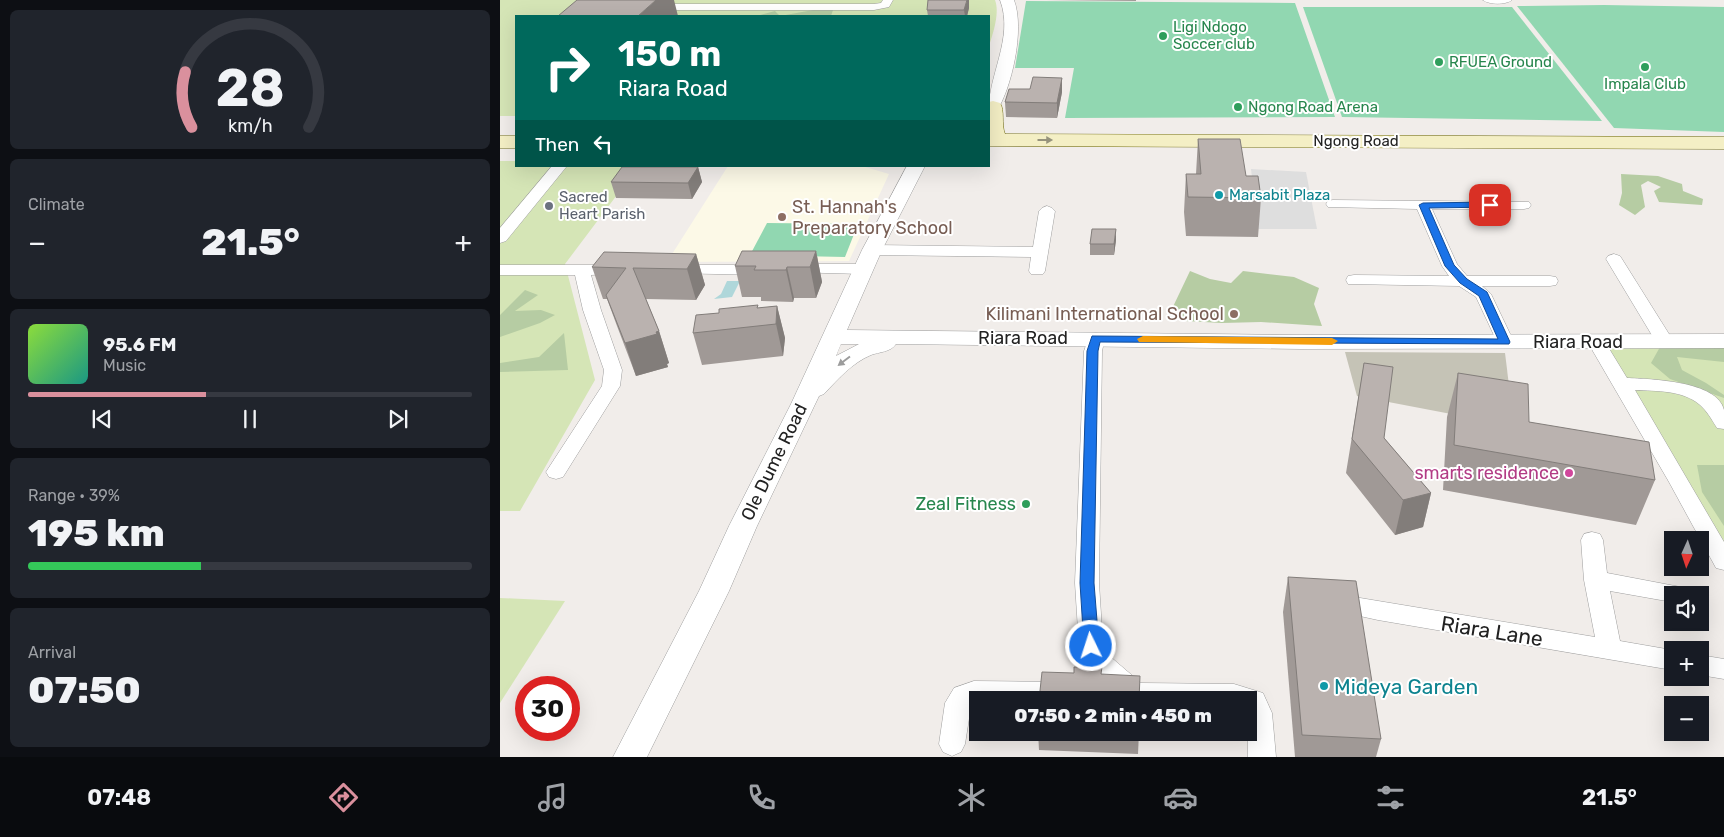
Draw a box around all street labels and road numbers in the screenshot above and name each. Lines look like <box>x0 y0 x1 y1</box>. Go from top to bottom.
street label: Ngong Road <box>1313 132 1399 150</box>
street label: Riara Road <box>978 327 1068 349</box>
street label: Riara Road <box>1533 331 1623 353</box>
street label: Ole Dume Road <box>736 400 812 524</box>
street label: Riara Lane <box>1439 611 1545 651</box>

